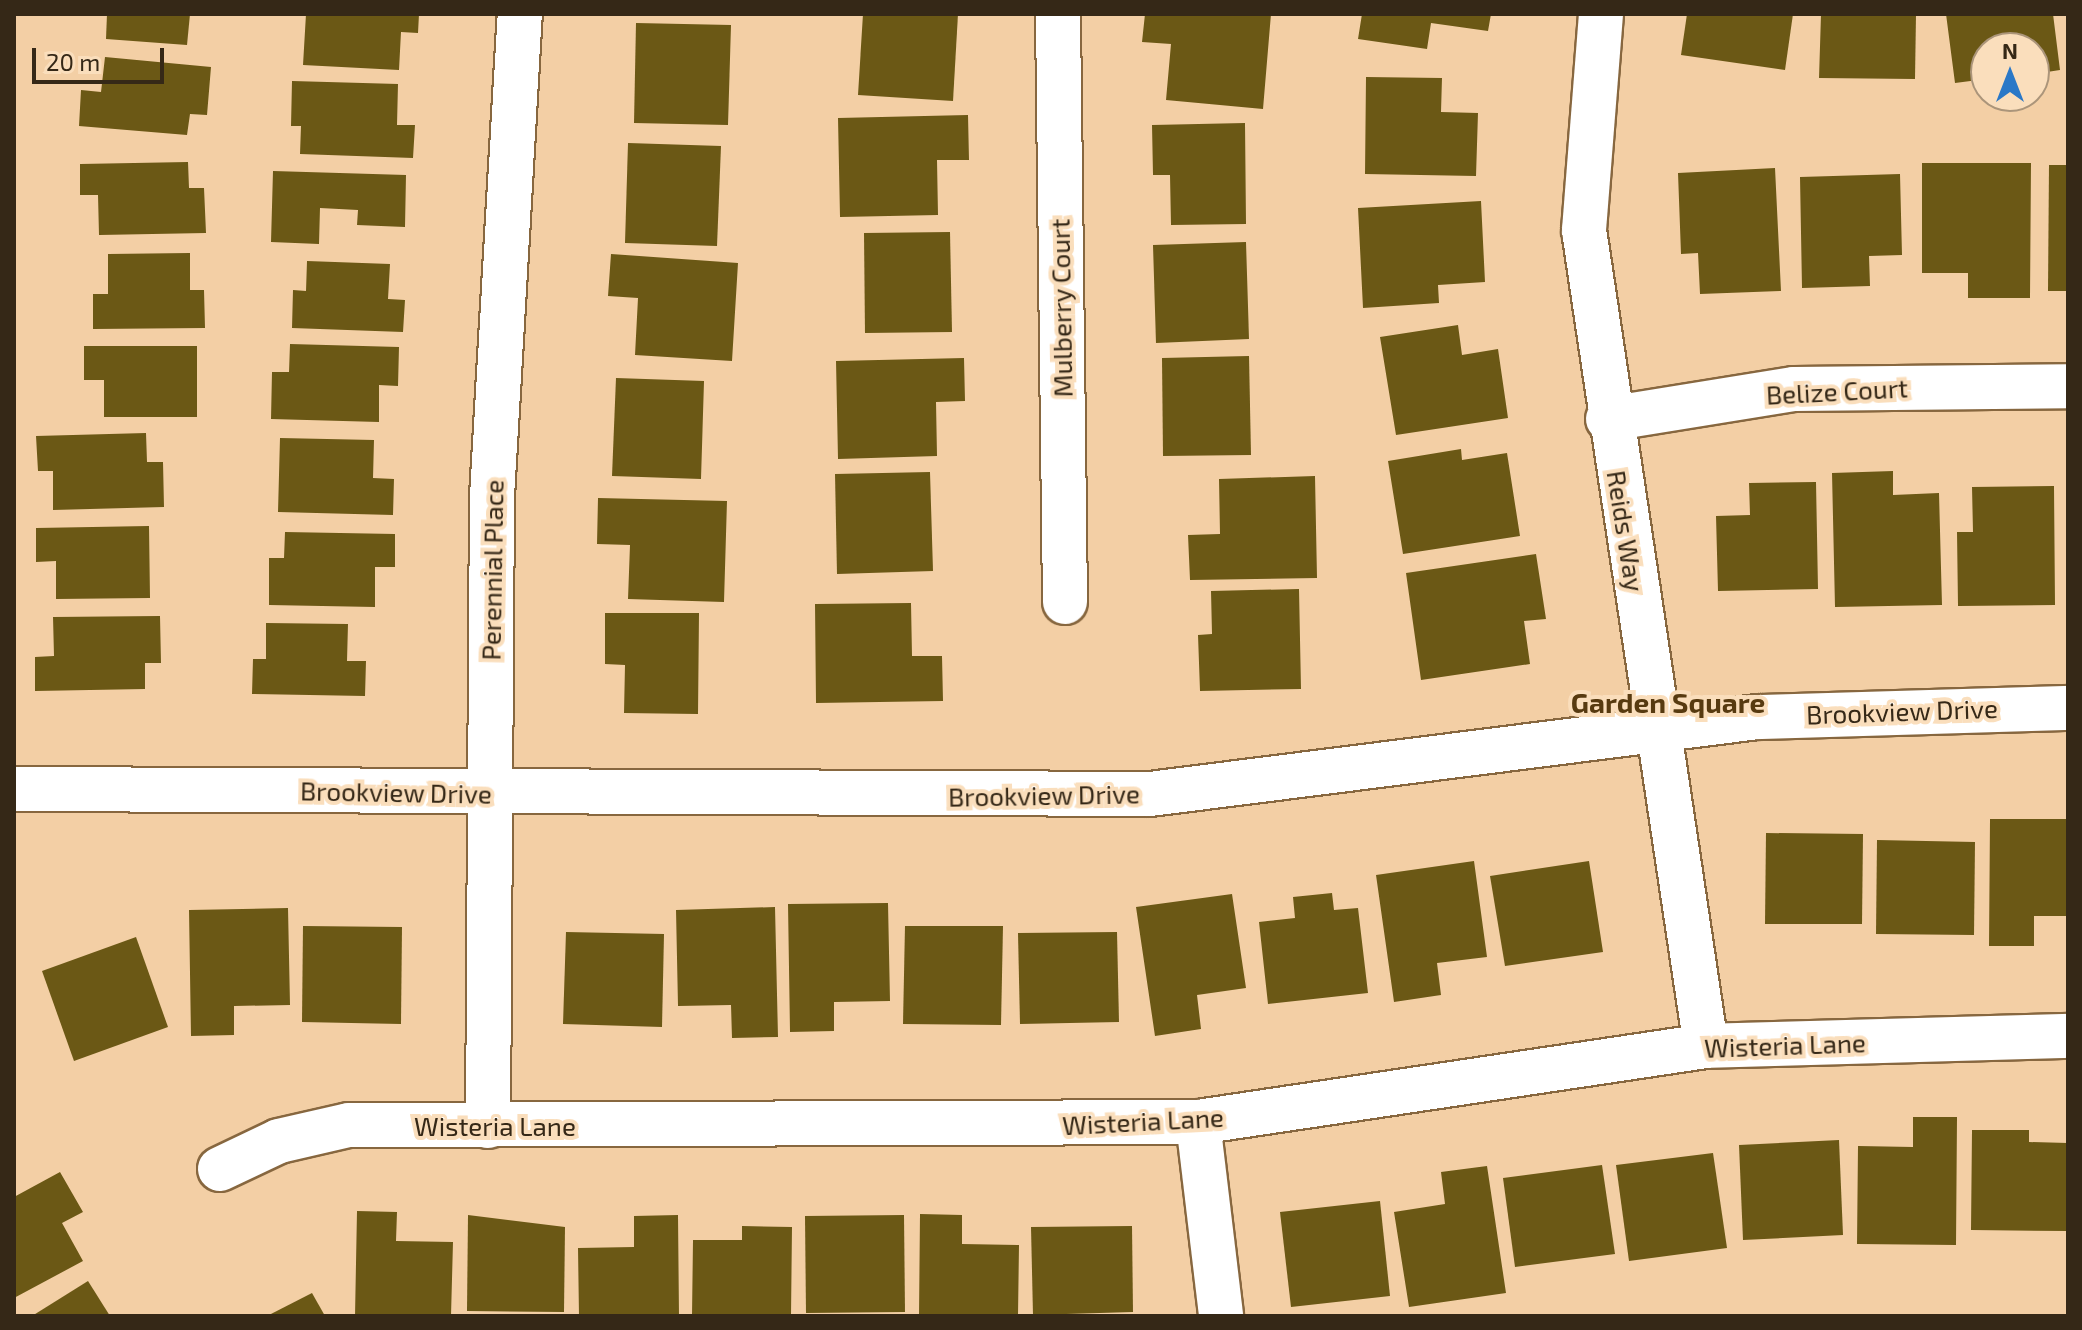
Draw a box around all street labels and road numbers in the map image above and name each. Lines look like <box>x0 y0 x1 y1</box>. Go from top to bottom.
street label: Mulberry Court <box>1044 218 1078 398</box>
street label: Belize Court <box>1765 372 1909 410</box>
street label: Reids Way <box>1601 468 1651 594</box>
street label: Perennial Place <box>475 479 509 661</box>
street label: Brookview Drive <box>1805 692 1999 730</box>
street label: Brookview Drive <box>300 775 492 809</box>
street label: Brookview Drive <box>948 778 1140 812</box>
street label: Wisteria Lane <box>1704 1027 1866 1063</box>
street label: Wisteria Lane <box>1061 1101 1225 1141</box>
street label: Wisteria Lane <box>414 1110 576 1142</box>

